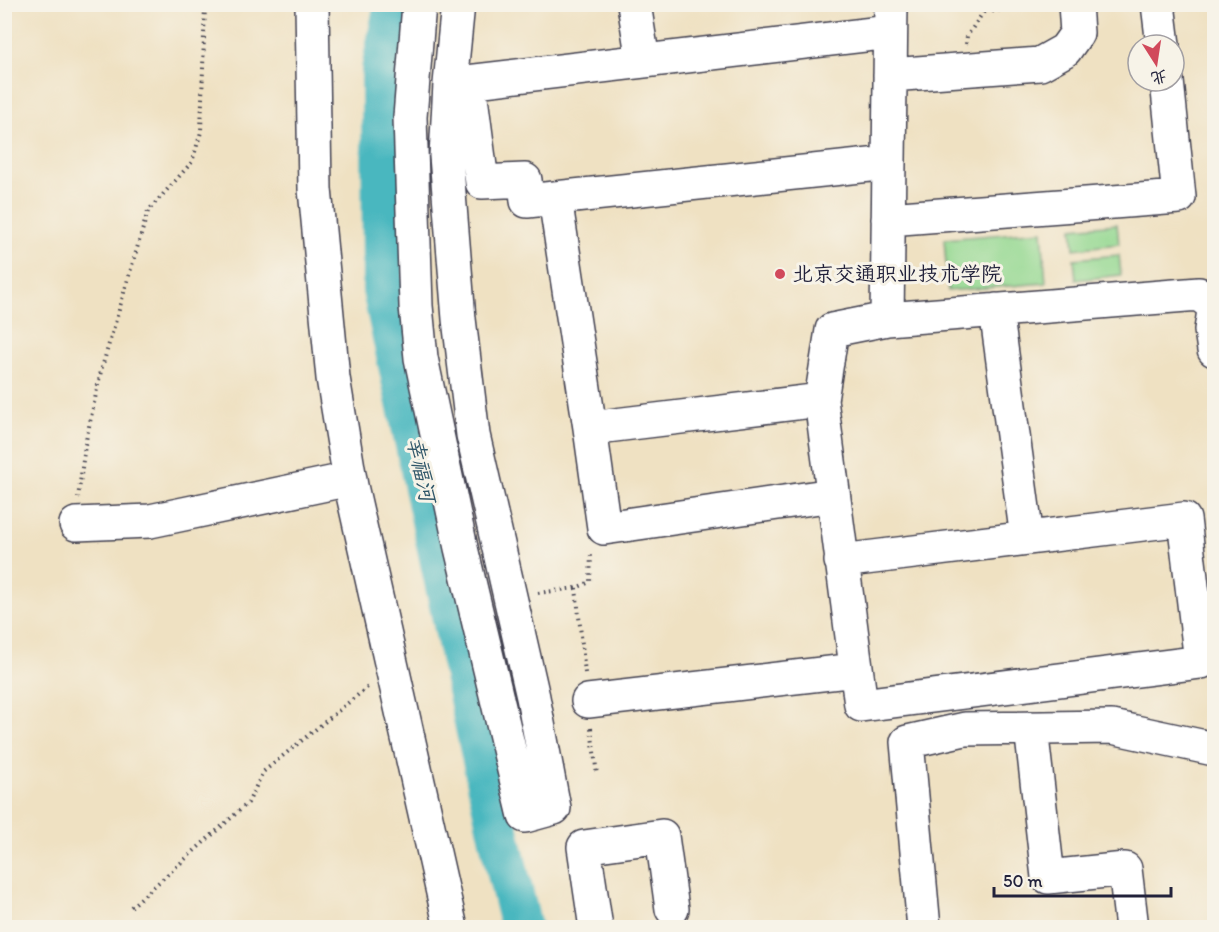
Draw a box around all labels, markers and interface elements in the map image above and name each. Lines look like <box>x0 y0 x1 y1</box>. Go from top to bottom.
north arrow <box>1126 33 1186 93</box>
text: 北 <box>1149 66 1169 88</box>
place label: 北京交通职业技术学院 <box>792 261 1002 286</box>
marker: 北京交通职业技术学院 <box>773 267 787 281</box>
water label: 幸福河 <box>401 434 442 507</box>
scale bar <box>994 860 1171 898</box>
text: 50 m <box>1003 870 1043 892</box>

